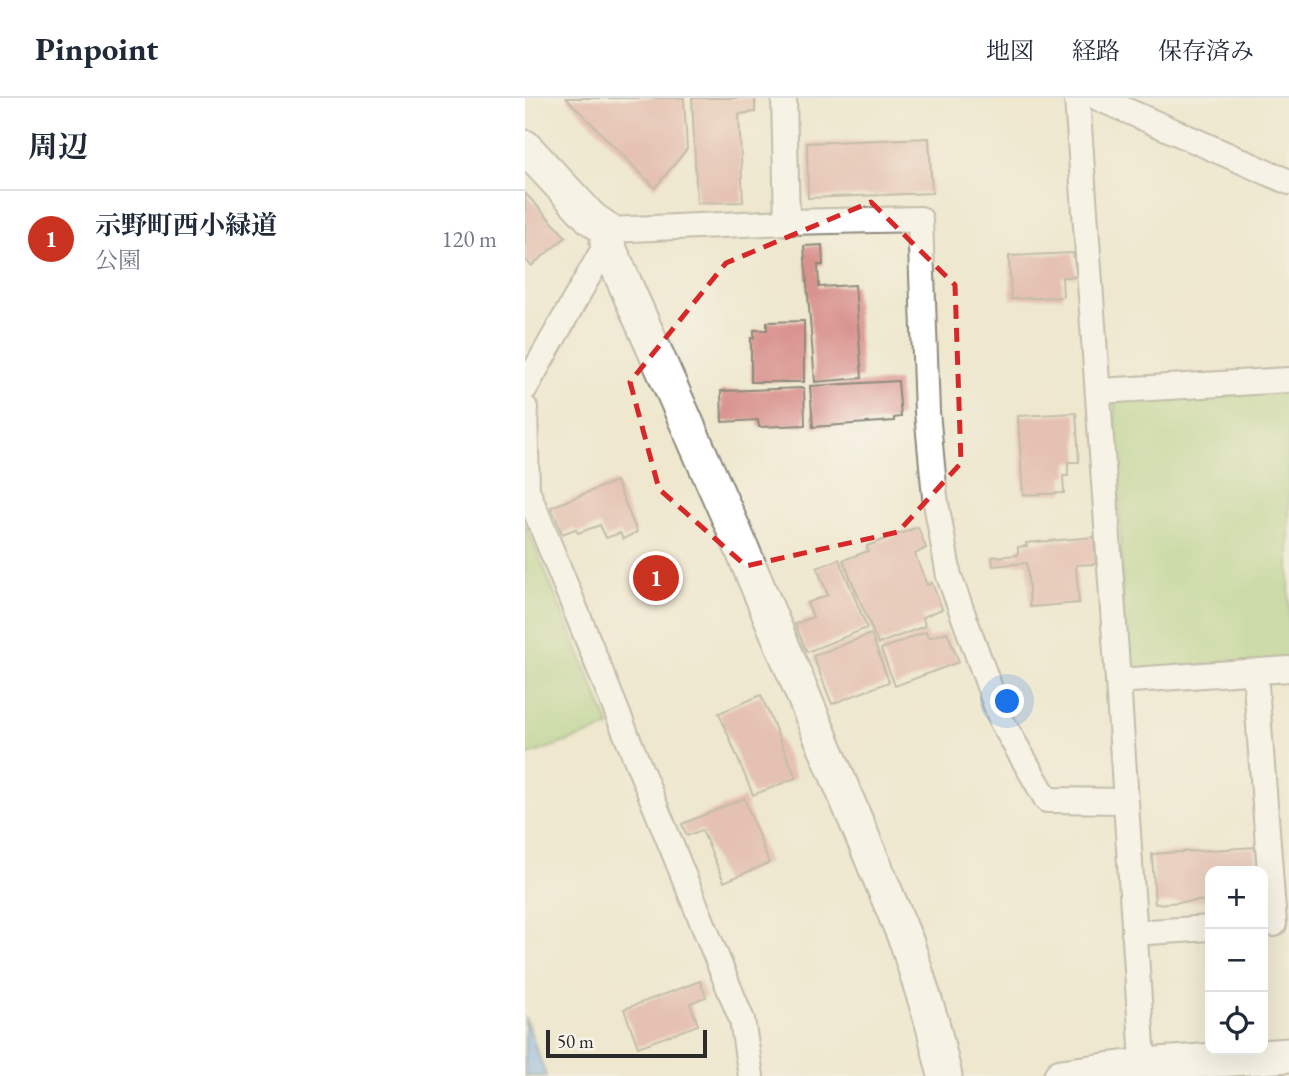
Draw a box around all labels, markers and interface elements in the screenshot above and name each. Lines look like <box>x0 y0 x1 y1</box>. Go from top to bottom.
text: Pinpoint <box>35 27 158 70</box>
text: 地図 <box>986 35 1034 66</box>
text: 経路 <box>1072 35 1120 66</box>
text: 保存済み <box>1158 35 1254 66</box>
text: 周辺 <box>28 127 88 166</box>
text: 示野町西小緑道 <box>95 208 277 242</box>
text: 1 <box>45 224 57 254</box>
text: 120 m <box>441 224 497 254</box>
text: 公園 <box>95 245 141 275</box>
pin: 1 <box>633 552 679 604</box>
your location <box>990 684 1024 718</box>
map controls <box>1205 866 1268 1055</box>
button: + <box>1205 866 1268 929</box>
button: − <box>1205 929 1268 992</box>
button: locate <box>1205 992 1268 1055</box>
scale bar <box>546 1027 707 1059</box>
text: 50 m <box>557 1029 594 1054</box>

